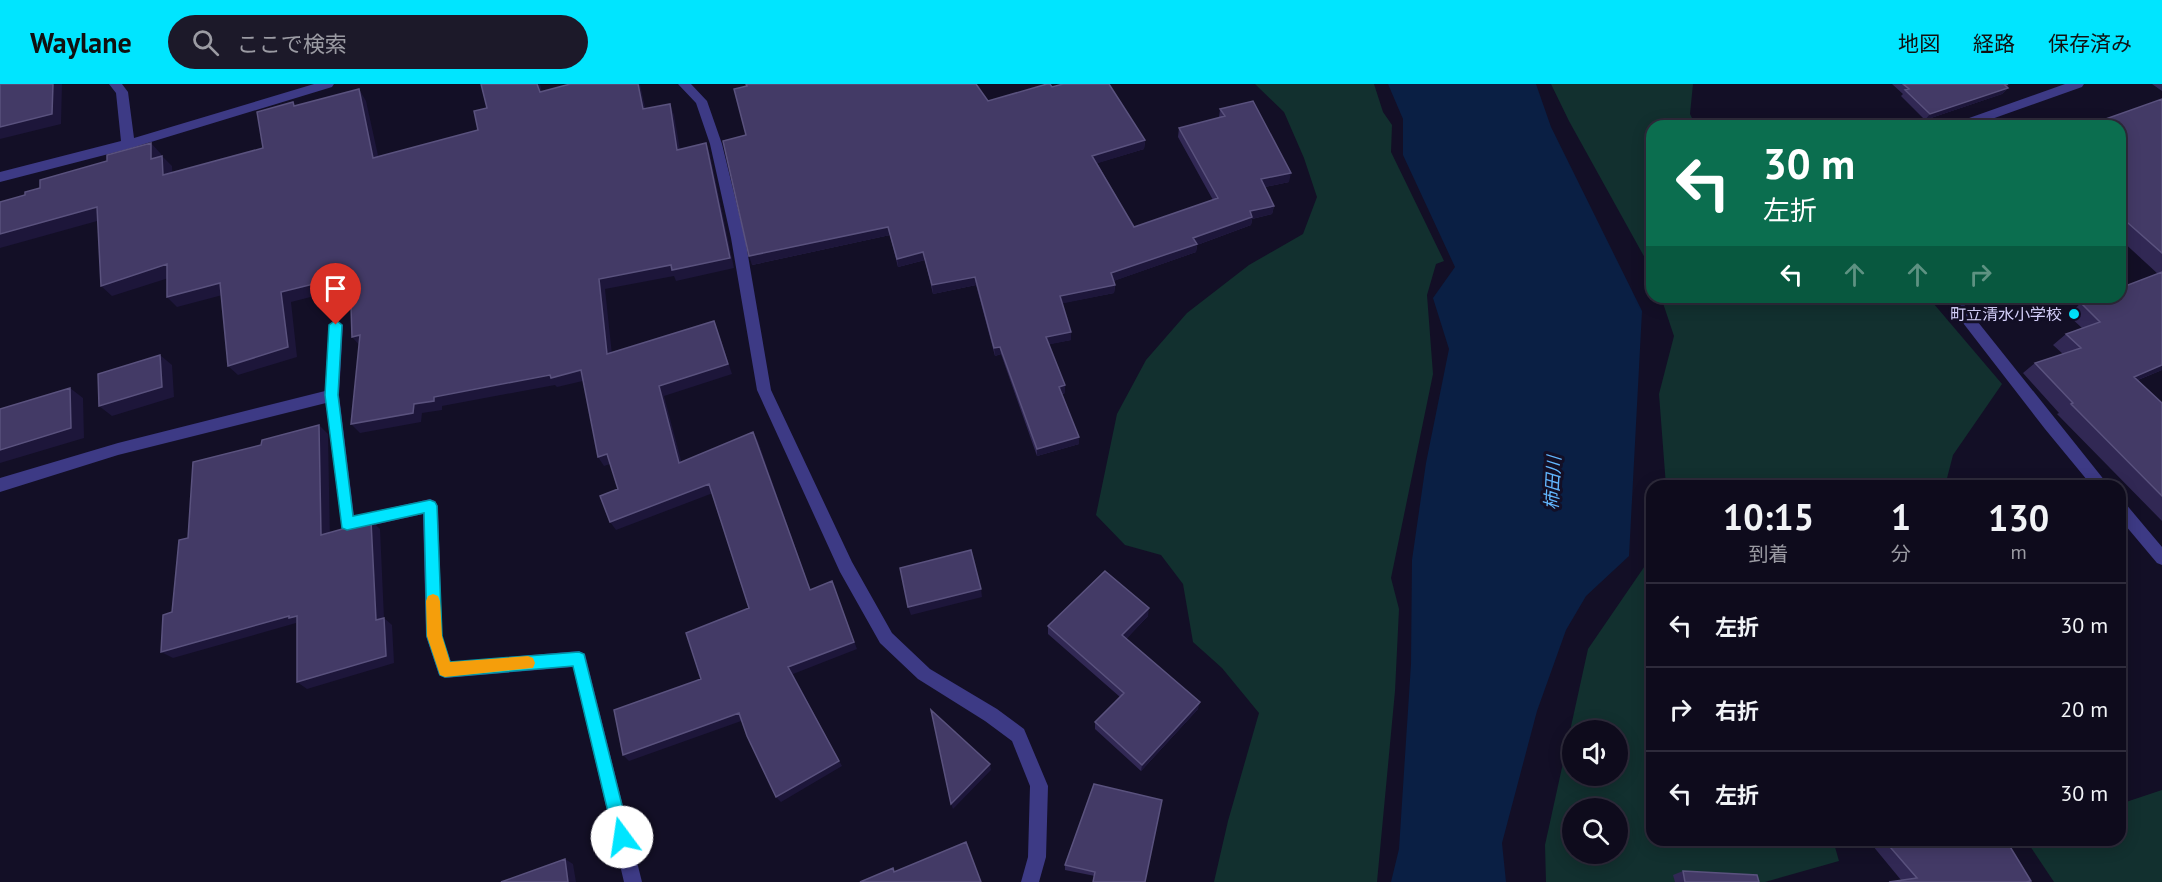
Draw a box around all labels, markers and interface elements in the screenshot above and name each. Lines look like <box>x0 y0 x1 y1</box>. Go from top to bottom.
search box <box>168 15 588 69</box>
text: Waylane <box>30 24 132 61</box>
icon: search <box>189 26 222 59</box>
text: ここで検索 <box>237 30 347 58</box>
text: 地図 <box>1898 30 1940 57</box>
text: 経路 <box>1973 30 2015 57</box>
text: 保存済み <box>2048 30 2132 57</box>
text: 30 m <box>1763 136 1855 191</box>
icon: left <box>1664 144 1742 222</box>
text: 左折 <box>1763 193 1817 227</box>
icon: left <box>1775 258 1808 291</box>
icon: ahead <box>1838 258 1871 291</box>
icon: ahead <box>1901 258 1934 291</box>
icon: right <box>1964 258 1997 291</box>
pin <box>310 263 361 325</box>
icon: arrive <box>319 272 352 305</box>
place label: 町立清水小学校 <box>1950 304 2062 324</box>
marker: 町立清水小学校 <box>2067 307 2081 321</box>
water label: 柿田川 <box>1540 453 1566 511</box>
text: 10:15 <box>1723 493 1814 540</box>
text: 1 <box>1891 493 1911 540</box>
text: 130 <box>1988 494 2049 541</box>
text: m <box>2010 539 2027 565</box>
text: 到着 <box>1748 541 1788 567</box>
text: 分 <box>1891 541 1911 567</box>
icon: left <box>1664 609 1697 642</box>
text: 30 m <box>2060 611 2108 639</box>
text: 左折 <box>1715 613 1759 641</box>
icon: right <box>1664 693 1697 726</box>
text: 20 m <box>2060 695 2108 723</box>
text: 右折 <box>1715 697 1759 725</box>
map controls <box>1562 720 1628 864</box>
button: sound <box>1562 720 1628 786</box>
icon: left <box>1664 777 1697 810</box>
text: 30 m <box>2060 779 2108 807</box>
text: 左折 <box>1715 781 1759 809</box>
button: search <box>1562 798 1628 864</box>
position arrow <box>590 805 654 869</box>

